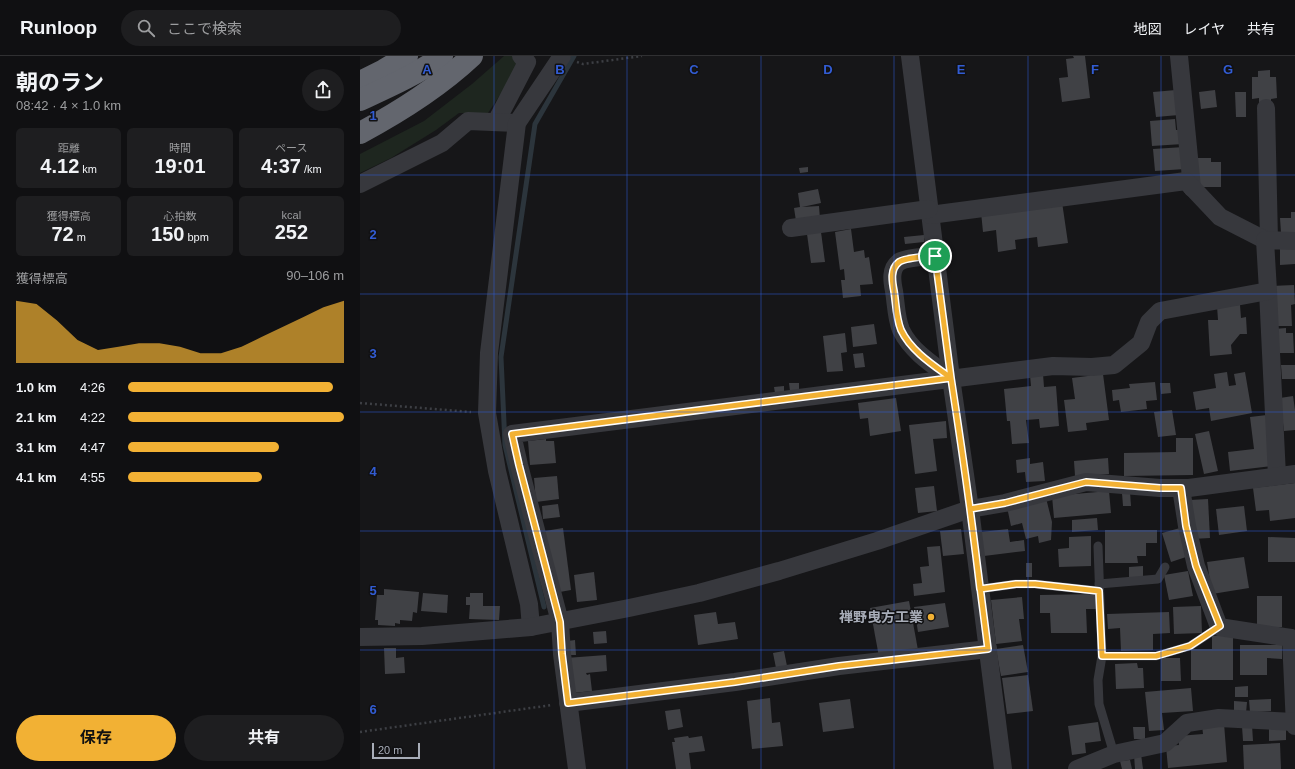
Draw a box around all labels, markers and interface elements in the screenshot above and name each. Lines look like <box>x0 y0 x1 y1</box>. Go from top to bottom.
search box <box>121 10 401 46</box>
text: Runloop <box>20 17 97 38</box>
icon: search <box>135 17 157 39</box>
text: ここで検索 <box>167 20 242 37</box>
text: 地図 <box>1133 21 1161 37</box>
text: レイヤ <box>1183 21 1225 37</box>
text: 共有 <box>1247 21 1275 37</box>
text: A <box>422 62 432 77</box>
text: B <box>555 62 565 77</box>
text: C <box>689 62 699 77</box>
text: D <box>823 62 833 77</box>
text: E <box>957 62 966 77</box>
text: F <box>1091 62 1099 77</box>
text: G <box>1223 62 1233 77</box>
button: share <box>302 69 344 111</box>
text: 朝のラン <box>16 70 104 95</box>
text: 08:42 · 4 × 1.0 km <box>16 98 121 113</box>
text: 1 <box>369 108 377 123</box>
text: 距離 <box>58 142 80 154</box>
text: 時間 <box>169 142 191 154</box>
text: ペース <box>275 142 308 154</box>
text: 4.12 <box>40 155 79 177</box>
text: 19:01 <box>154 155 206 177</box>
text: 4:37 <box>261 155 301 177</box>
text: km <box>79 163 97 175</box>
text: /km <box>301 163 322 175</box>
text: kcal <box>282 209 301 221</box>
text: 獲得標高 <box>47 210 91 222</box>
text: 心拍数 <box>163 210 196 222</box>
text: 252 <box>275 221 308 243</box>
text: 72 <box>51 223 74 245</box>
text: 150 <box>151 223 184 245</box>
text: 2 <box>369 227 377 242</box>
text: m <box>74 231 86 243</box>
text: bpm <box>184 231 209 243</box>
pin <box>918 239 952 273</box>
icon: arrive <box>924 245 946 267</box>
text: 90–106 m <box>286 268 344 283</box>
text: 獲得標高 <box>16 271 68 286</box>
text: 3 <box>369 346 377 361</box>
text: 1.0 km <box>16 380 56 395</box>
text: 4:26 <box>80 380 105 395</box>
text: 2.1 km <box>16 410 56 425</box>
text: 4:22 <box>80 410 105 425</box>
text: 3.1 km <box>16 440 56 455</box>
text: 4:47 <box>80 440 105 455</box>
text: 4 <box>369 464 377 479</box>
text: 4.1 km <box>16 470 56 485</box>
text: 4:55 <box>80 470 105 485</box>
text: 5 <box>369 583 377 598</box>
place label: 禅野曳方工業 <box>839 609 923 625</box>
marker: 禅野曳方工業 <box>926 612 936 622</box>
text: 6 <box>369 702 377 717</box>
button: 保存 <box>16 715 176 761</box>
button: 共有 <box>184 715 344 761</box>
scale bar <box>372 741 420 760</box>
text: 20 m <box>378 744 402 756</box>

